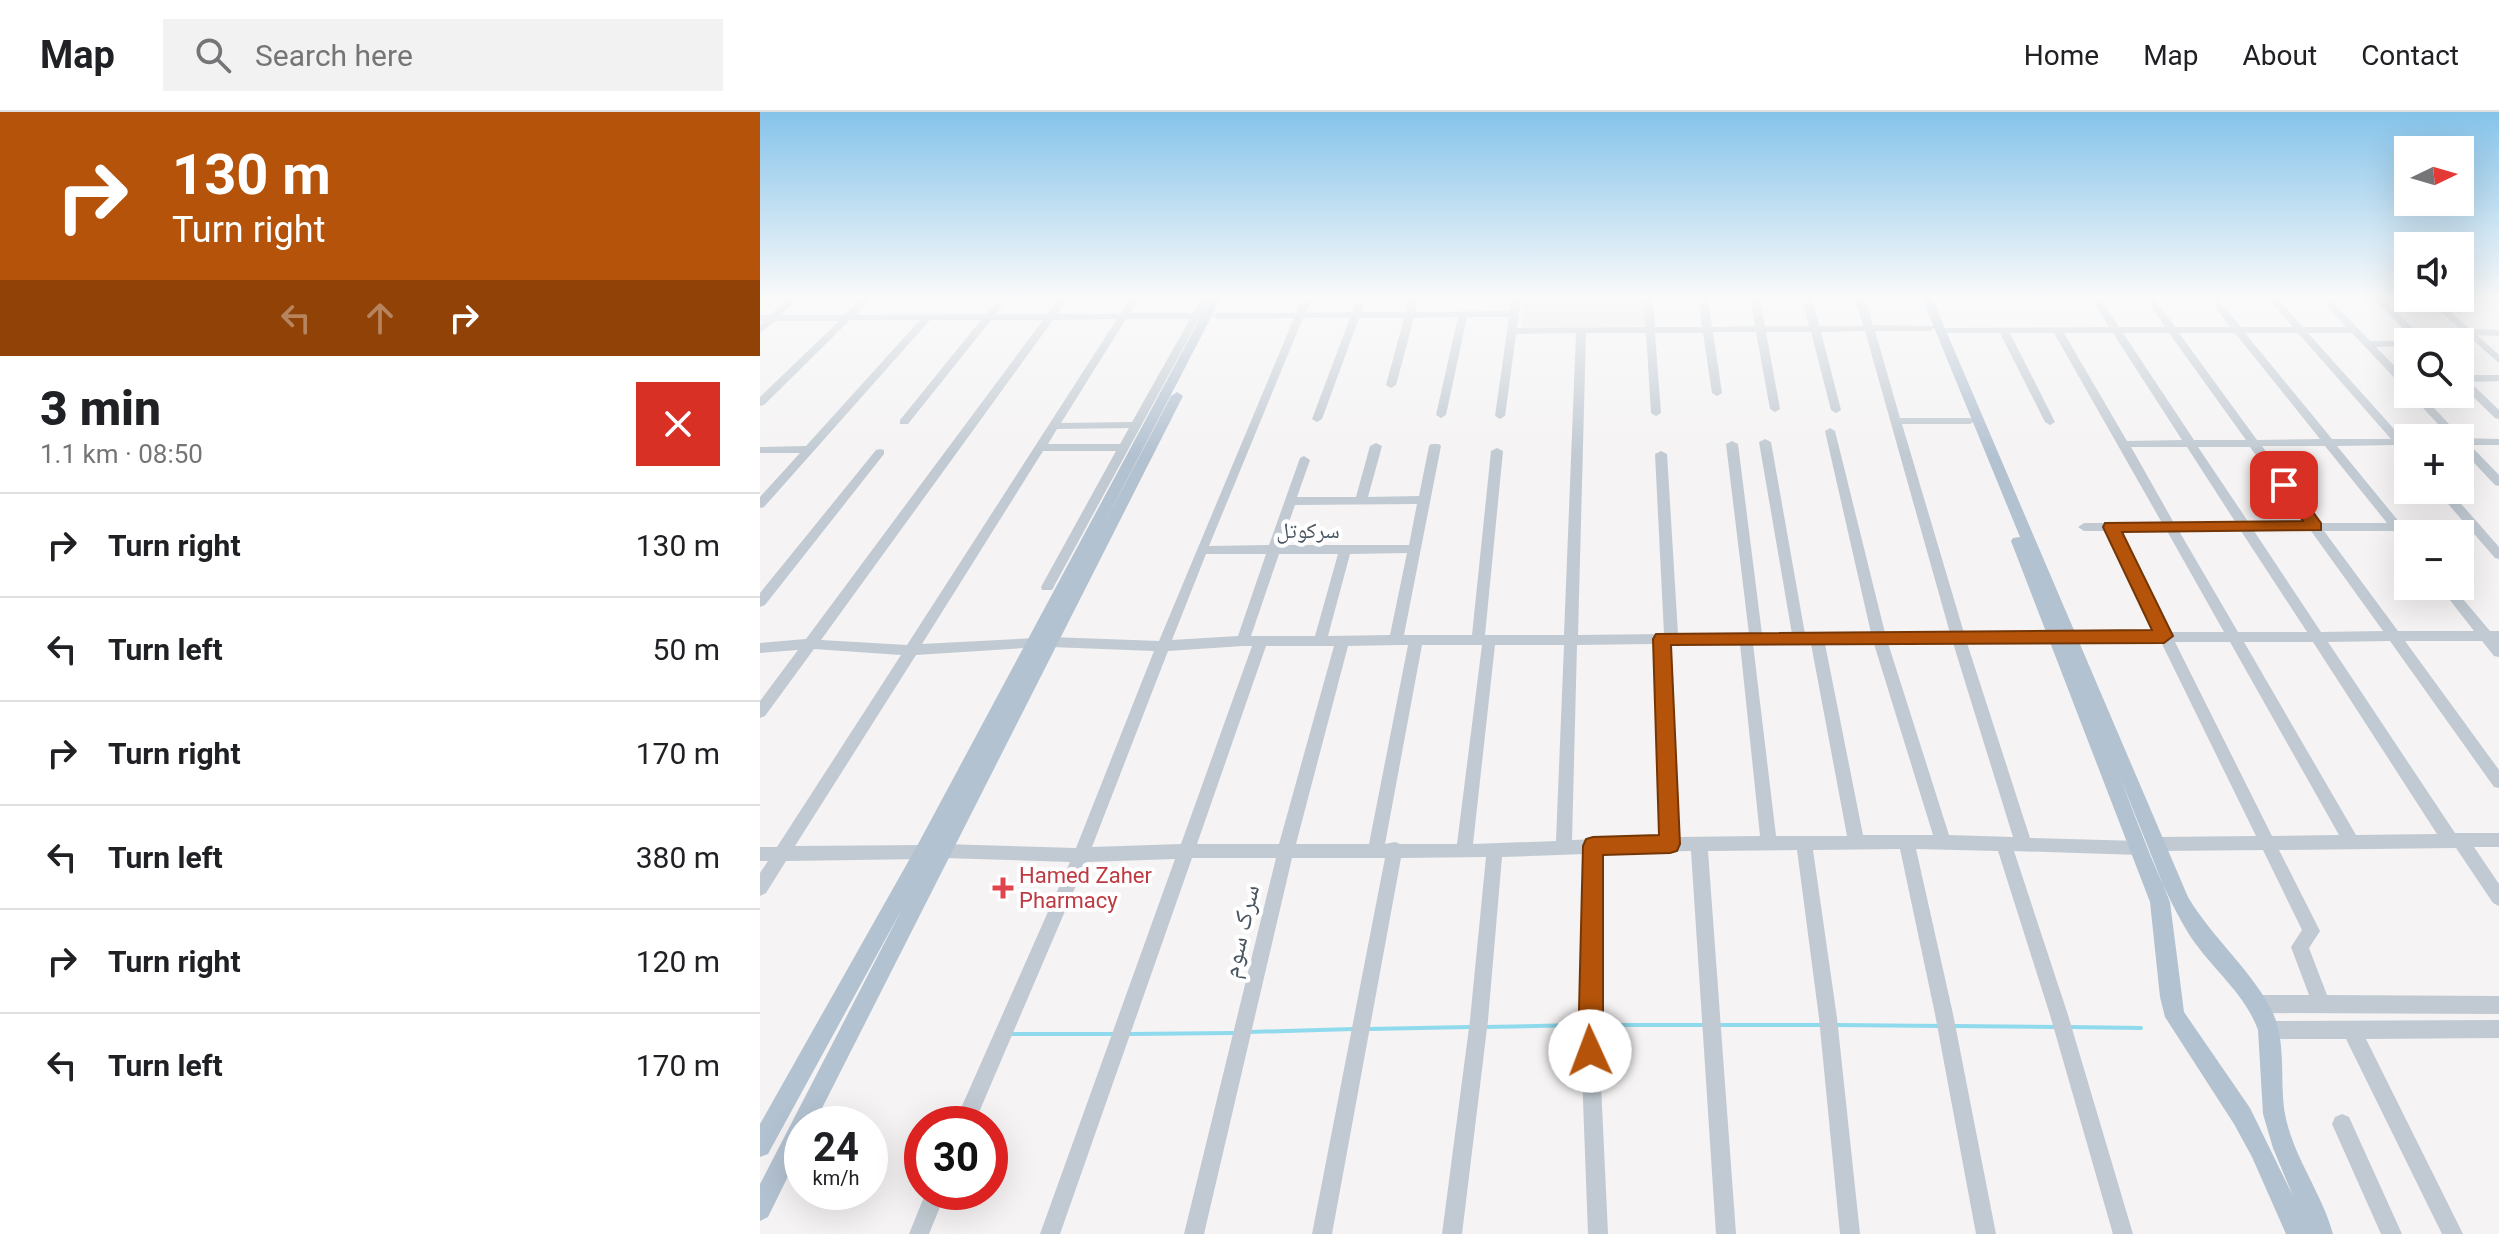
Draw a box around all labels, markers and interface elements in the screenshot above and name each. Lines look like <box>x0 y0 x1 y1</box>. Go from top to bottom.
search box <box>163 19 723 91</box>
text: Map <box>40 33 115 77</box>
icon: search <box>191 33 235 77</box>
text: Search here <box>255 38 413 73</box>
text: Home <box>2024 39 2099 72</box>
text: Map <box>2143 39 2199 72</box>
text: About <box>2243 39 2317 72</box>
text: Contact <box>2361 39 2459 72</box>
north arrow <box>2394 136 2474 216</box>
map controls <box>2394 136 2474 600</box>
text: 130 m <box>172 142 331 208</box>
icon: right <box>40 144 144 248</box>
text: Turn right <box>172 209 325 251</box>
button: sound <box>2394 232 2474 312</box>
icon: left <box>274 296 318 340</box>
icon: ahead <box>358 296 402 340</box>
icon: right <box>442 296 486 340</box>
button: search <box>2394 328 2474 408</box>
text: 3 min <box>40 380 161 437</box>
button: close <box>636 382 720 466</box>
button: + <box>2394 424 2474 504</box>
text: 1.1 km · 08:50 <box>40 439 203 469</box>
pin <box>2250 451 2318 519</box>
icon: arrive <box>2262 463 2306 507</box>
street label: سرکوتل <box>1276 518 1340 544</box>
button: − <box>2394 520 2474 600</box>
icon: right <box>40 523 84 567</box>
text: Turn right <box>108 528 241 563</box>
text: 130 m <box>636 528 720 563</box>
icon: left <box>40 627 84 671</box>
text: Turn left <box>108 632 223 667</box>
text: 50 m <box>653 632 720 667</box>
icon: right <box>40 731 84 775</box>
text: Turn right <box>108 736 241 771</box>
text: 170 m <box>636 736 720 771</box>
icon: left <box>40 835 84 879</box>
text: Turn left <box>108 840 223 875</box>
text: 380 m <box>636 840 720 875</box>
place label: Hamed Zaher Pharmacy <box>1019 863 1152 913</box>
marker: Hamed Zaher Pharmacy <box>994 879 1012 897</box>
street label: سرک سوم <box>1215 881 1268 981</box>
icon: right <box>40 939 84 983</box>
text: Turn right <box>108 944 241 979</box>
text: 120 m <box>636 944 720 979</box>
position arrow <box>1548 1009 1632 1093</box>
icon: left <box>40 1043 84 1087</box>
text: Turn left <box>108 1048 223 1083</box>
text: 170 m <box>636 1048 720 1083</box>
speed limit sign: 30 <box>904 1106 1008 1210</box>
text: 24 <box>813 1124 859 1171</box>
text: km/h <box>813 1166 859 1190</box>

